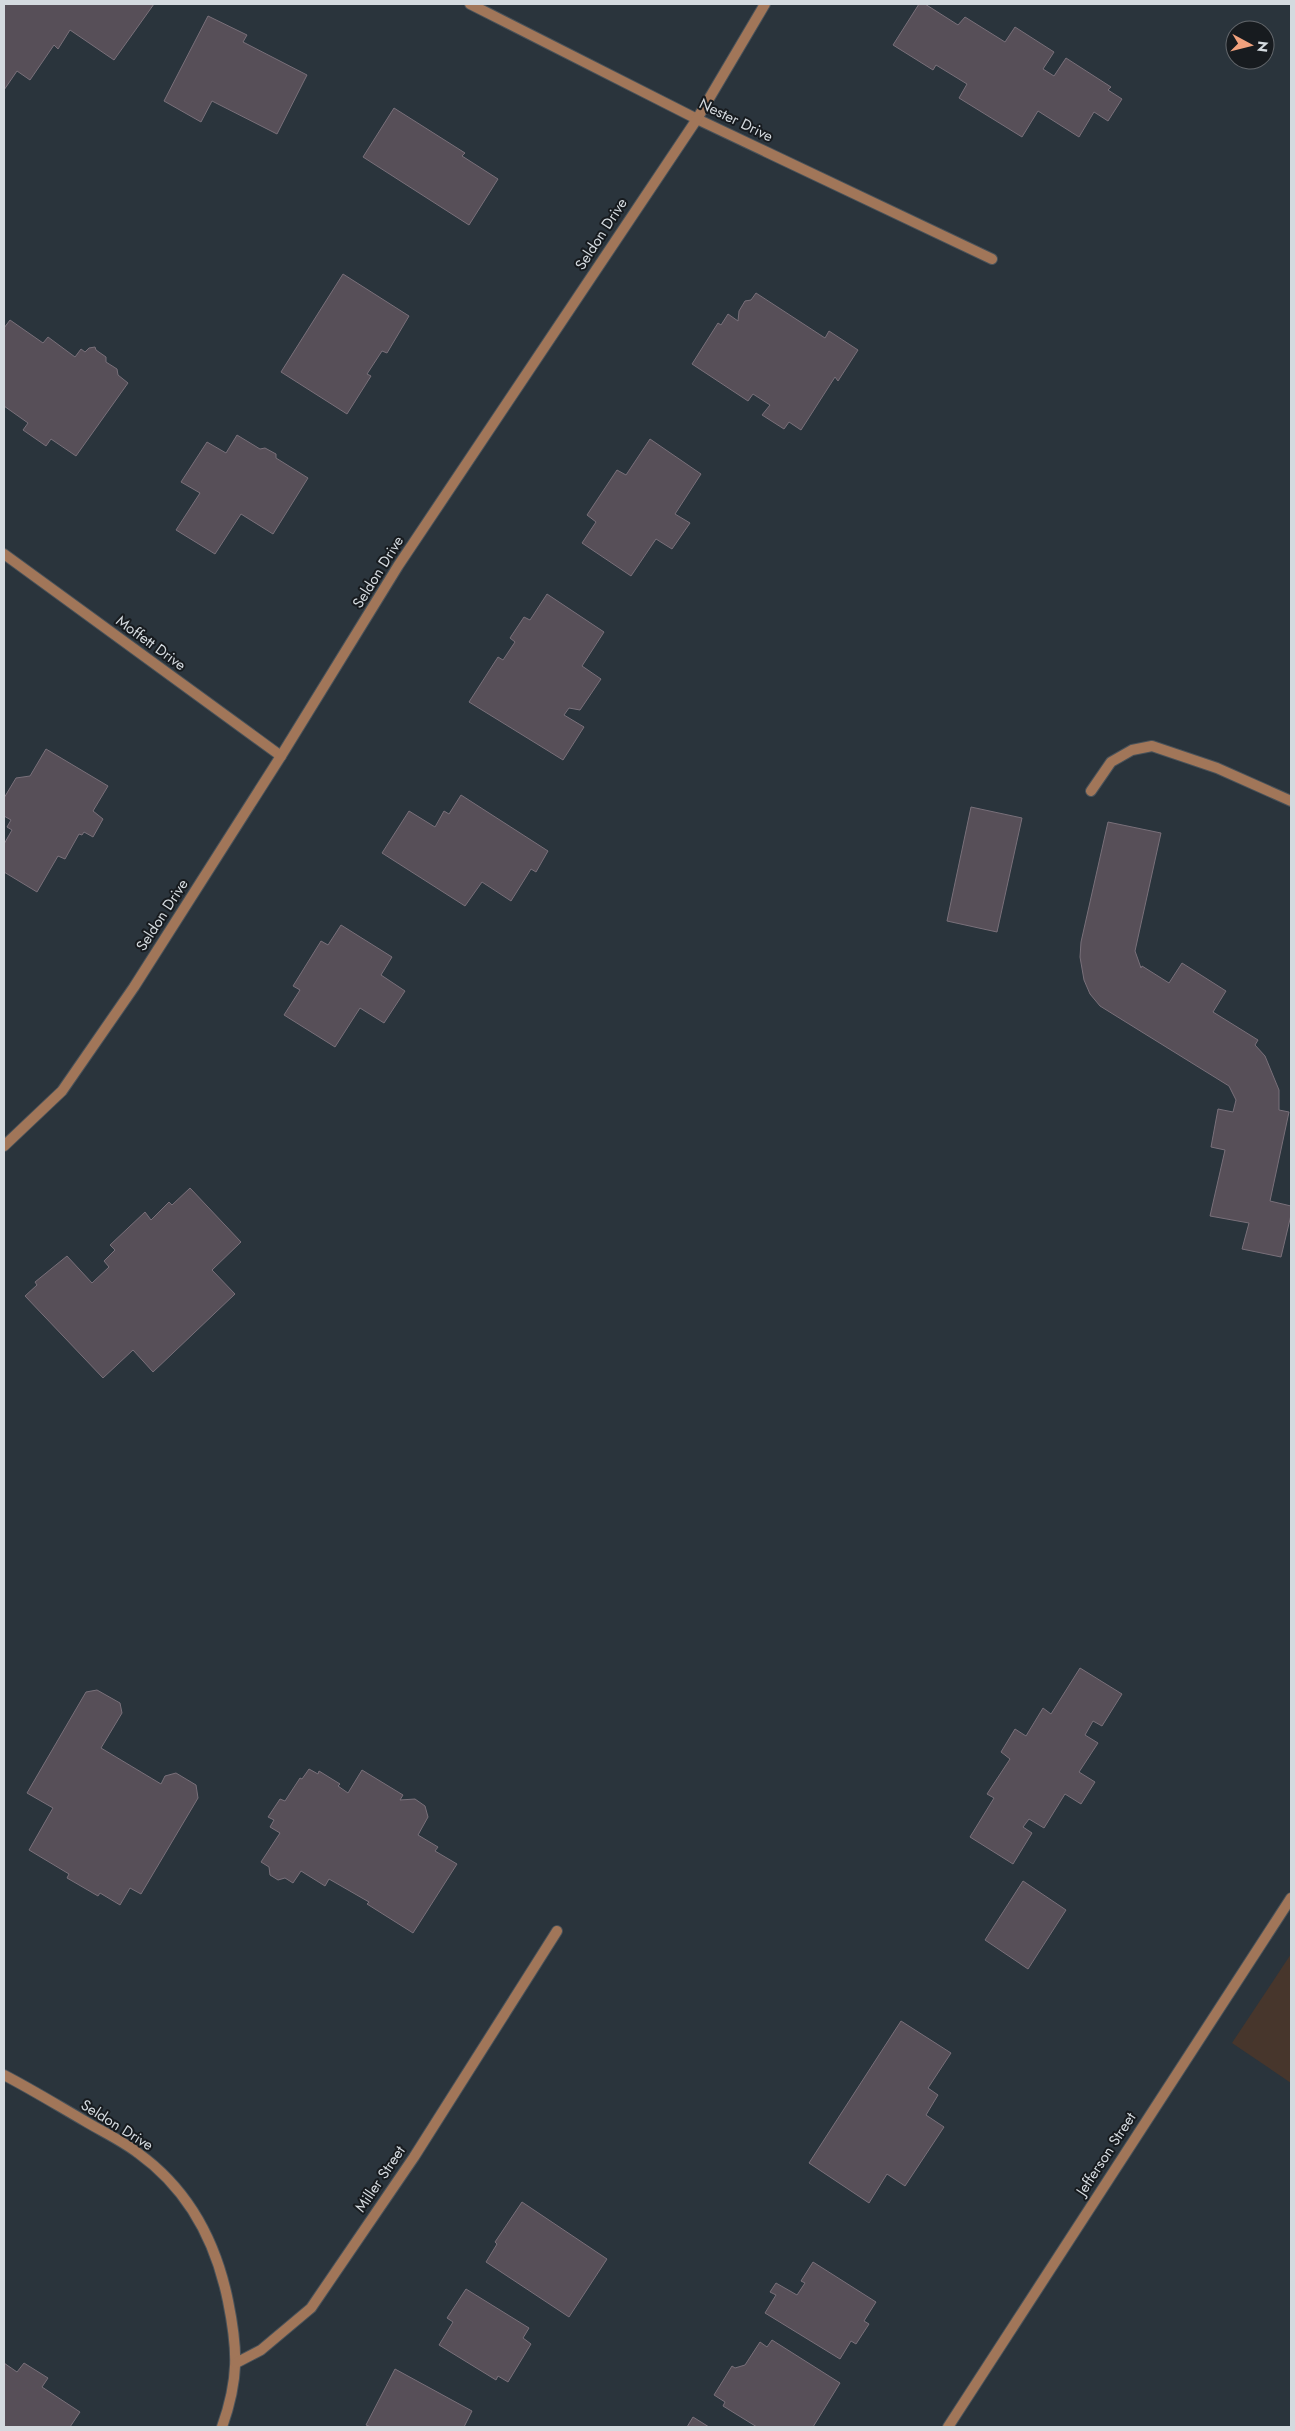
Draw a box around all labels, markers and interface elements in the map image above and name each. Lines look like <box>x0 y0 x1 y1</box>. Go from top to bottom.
north arrow <box>1225 20 1275 70</box>
text: N <box>1252 40 1274 53</box>
street label: Nester Drive <box>695 93 777 147</box>
street label: Seldon Drive <box>569 193 633 274</box>
street label: Seldon Drive <box>347 531 409 613</box>
street label: Moffett Drive <box>111 610 191 676</box>
street label: Seldon Drive <box>130 874 194 955</box>
street label: Seldon Drive <box>76 2094 158 2156</box>
street label: Jefferson Street <box>1070 2108 1141 2202</box>
street label: Miller Street <box>350 2141 411 2217</box>

